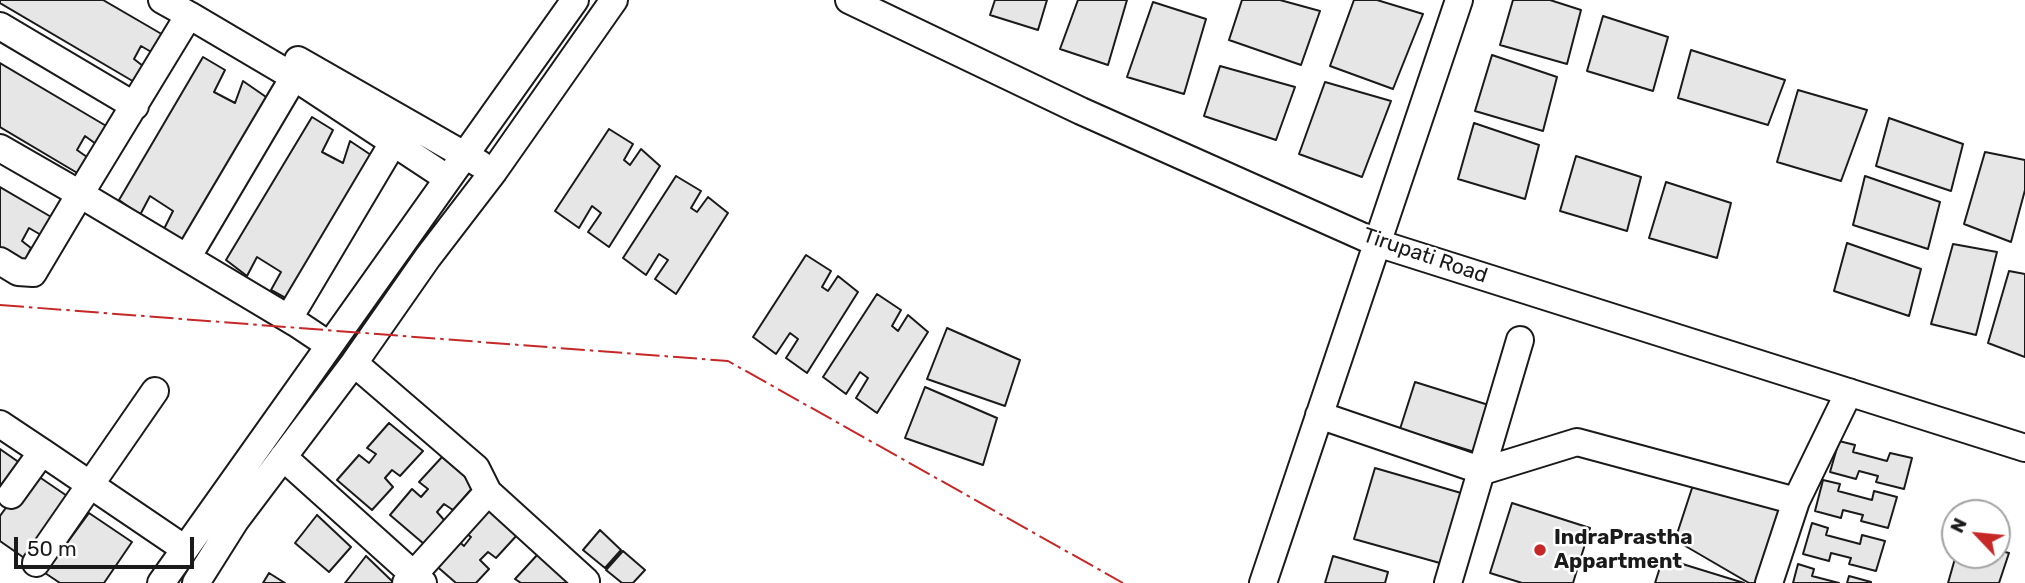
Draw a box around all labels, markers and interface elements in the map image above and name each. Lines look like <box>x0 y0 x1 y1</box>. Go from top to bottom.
street label: Tirupati Road <box>1359 223 1491 289</box>
north arrow <box>1941 499 2011 569</box>
text: N <box>1945 514 1972 537</box>
scale bar <box>18 524 198 568</box>
place label: IndraPrastha Appartment <box>1554 525 1693 575</box>
text: 50 m <box>27 536 77 561</box>
marker: IndraPrastha Appartment <box>1532 542 1548 558</box>

